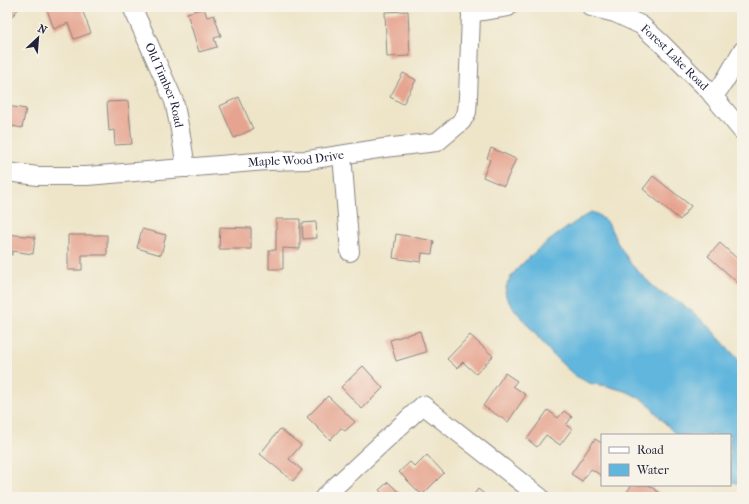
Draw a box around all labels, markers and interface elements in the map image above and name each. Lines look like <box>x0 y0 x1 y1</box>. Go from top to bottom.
north arrow <box>18 18 58 58</box>
street label: Forest Lake Road <box>638 21 712 94</box>
text: N <box>36 22 49 37</box>
street label: Old Timber Road <box>142 41 186 129</box>
street label: Maple Wood Drive <box>247 147 345 170</box>
legend <box>601 434 731 486</box>
text: Road <box>637 443 664 457</box>
text: Water <box>636 463 670 477</box>

